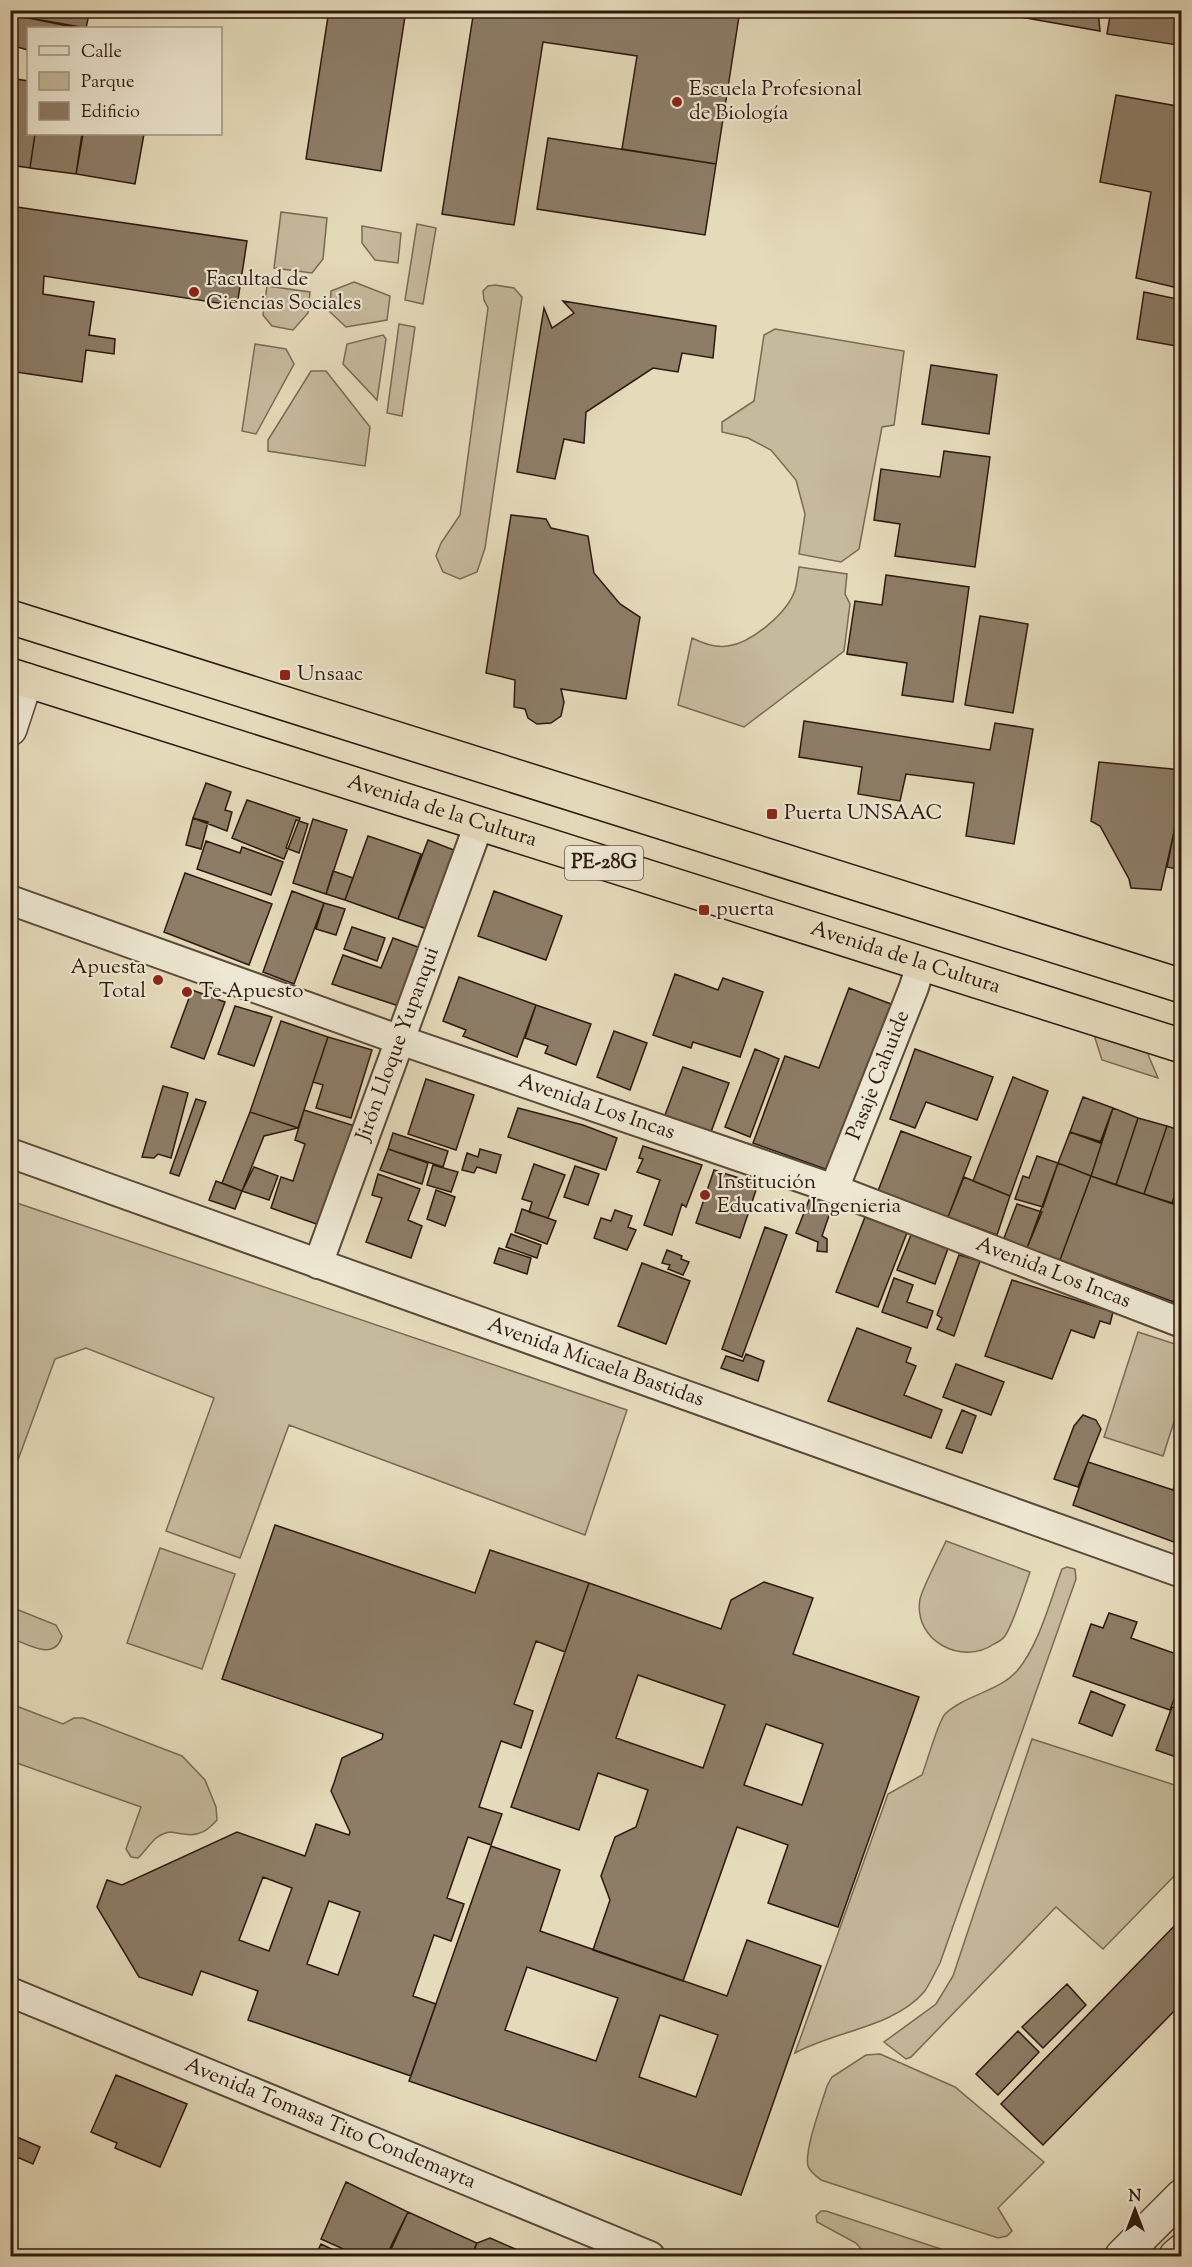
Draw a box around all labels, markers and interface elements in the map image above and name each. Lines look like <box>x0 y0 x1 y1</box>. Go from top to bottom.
legend <box>27 27 222 135</box>
text: Calle <box>81 40 122 66</box>
text: Parque <box>81 70 134 96</box>
place label: Escuela Profesional de Biología <box>689 75 862 129</box>
marker: Escuela Profesional de Biología <box>670 95 684 109</box>
text: Edificio <box>81 100 140 126</box>
place label: Facultad de Ciencias Sociales <box>206 265 361 319</box>
marker: Facultad de Ciencias Sociales <box>187 285 201 299</box>
place label: Unsaac <box>297 660 363 690</box>
marker: Unsaac <box>278 668 292 682</box>
street label: Avenida de la Cultura <box>343 768 541 856</box>
place label: Puerta UNSAAC <box>784 799 942 829</box>
marker: Puerta UNSAAC <box>765 807 779 821</box>
road number: PE-28G <box>565 846 643 880</box>
place label: puerta <box>716 895 775 925</box>
marker: puerta <box>697 903 711 917</box>
street label: Avenida de la Cultura <box>806 914 1004 1003</box>
street label: Jirón Lloque Yupanqui <box>349 943 448 1146</box>
place label: Apuesta Total <box>71 953 146 1007</box>
marker: Apuesta Total <box>151 973 165 987</box>
place label: Te Apuesto <box>199 977 303 1007</box>
marker: Te Apuesto <box>180 985 194 999</box>
street label: Pasaje Cahuide <box>840 1006 918 1145</box>
street label: Avenida Los Incas <box>514 1067 679 1148</box>
place label: Institución Educativa Ingenieria <box>717 1168 901 1222</box>
marker: Institución Educativa Ingenieria <box>698 1188 712 1202</box>
street label: Avenida Los Incas <box>971 1230 1135 1317</box>
street label: Avenida Micaela Bastidas <box>483 1310 708 1415</box>
street label: Avenida Tomasa Tito Condemayta <box>180 2050 480 2198</box>
north arrow <box>1105 2180 1165 2240</box>
text: N <box>1129 2186 1142 2209</box>

